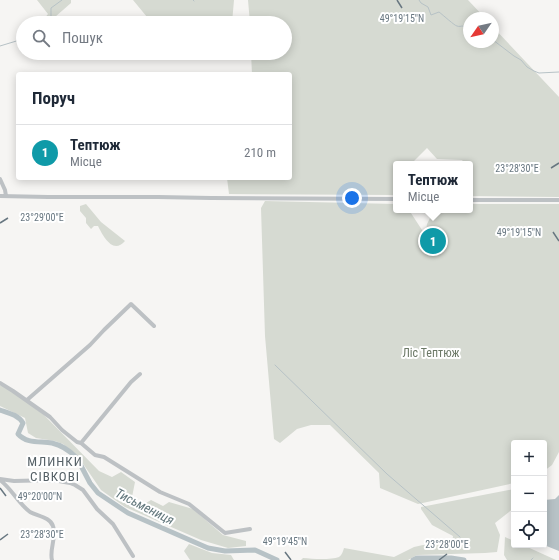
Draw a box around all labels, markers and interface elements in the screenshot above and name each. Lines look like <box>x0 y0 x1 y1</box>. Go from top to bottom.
north arrow <box>463 12 499 48</box>
text: 49°19'15"N <box>380 13 424 24</box>
search box <box>16 16 292 60</box>
icon: search <box>30 27 52 49</box>
text: Пошук <box>62 29 103 47</box>
text: Поруч <box>32 88 75 108</box>
text: Тептюж <box>70 136 121 154</box>
text: 1 <box>42 145 48 160</box>
text: 210 m <box>244 145 276 160</box>
text: Місце <box>70 154 102 169</box>
popup <box>393 161 473 213</box>
text: 23°28'30"E <box>495 163 539 174</box>
text: Тептюж <box>408 171 458 189</box>
your location <box>342 188 362 208</box>
text: Місце <box>408 189 439 204</box>
text: 23°29'00"E <box>20 212 64 223</box>
pin: 1 <box>420 226 446 256</box>
text: 49°19'15"N <box>497 227 541 238</box>
park label: Ліс Тептюж <box>402 346 460 360</box>
map controls <box>511 440 547 548</box>
button: + <box>511 440 547 476</box>
district label: МЛИНКИ СІВКОВІ <box>27 454 83 484</box>
button: − <box>511 476 547 512</box>
water label: Тисьмениця <box>113 485 177 528</box>
text: 49°20'00"N <box>18 491 62 502</box>
button: locate <box>511 512 547 548</box>
text: 23°28'30"E <box>20 529 64 540</box>
text: 49°19'45"N <box>263 536 307 547</box>
text: 23°28'00"E <box>425 539 469 550</box>

